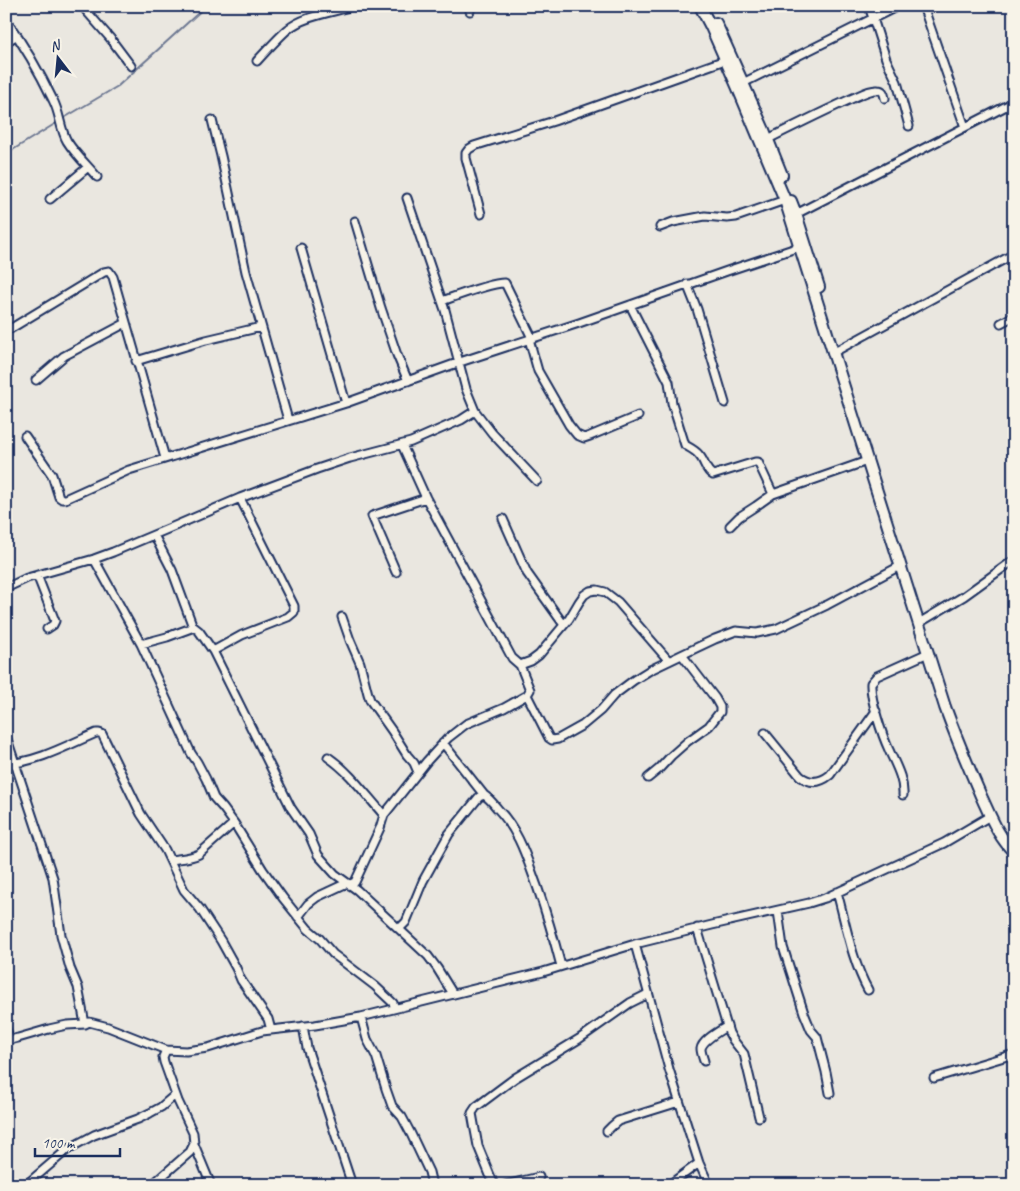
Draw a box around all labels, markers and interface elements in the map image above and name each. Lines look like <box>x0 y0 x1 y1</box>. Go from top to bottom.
north arrow <box>32 32 82 82</box>
text: N <box>48 36 63 55</box>
scale bar <box>35 1126 120 1158</box>
text: 100 m <box>42 1134 76 1153</box>

